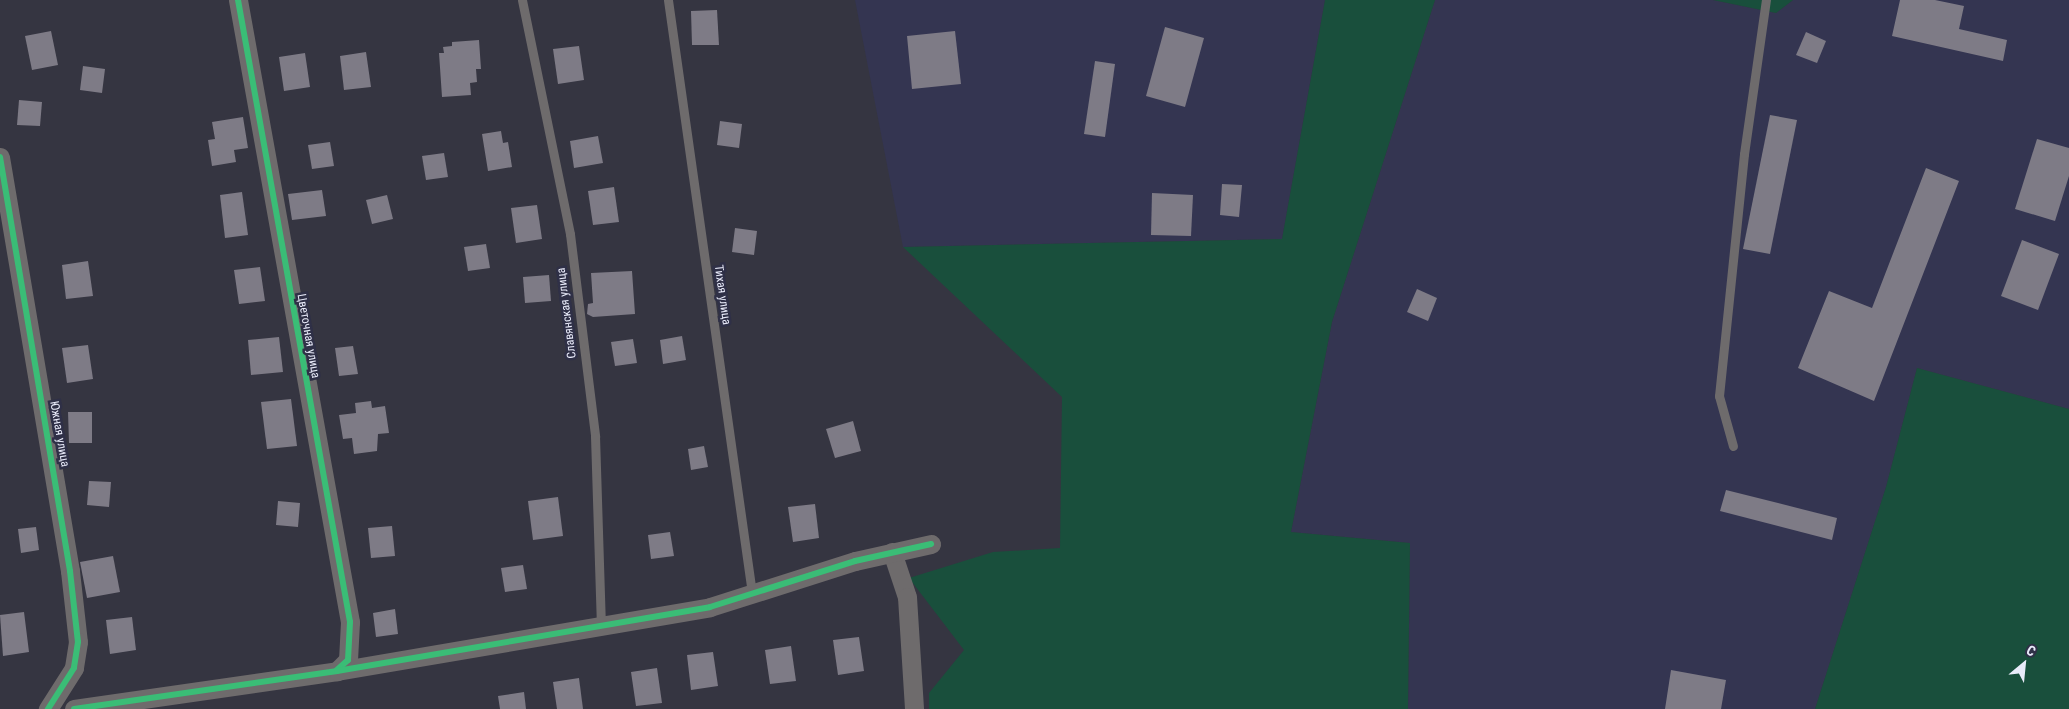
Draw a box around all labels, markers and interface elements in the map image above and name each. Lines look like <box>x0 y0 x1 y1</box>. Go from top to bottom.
street label: Тихая улица <box>711 264 733 326</box>
street label: Славянская улица <box>554 267 580 359</box>
street label: Цветочная улица <box>293 293 323 379</box>
street label: Южная улица <box>46 400 72 468</box>
north arrow <box>1999 639 2049 689</box>
text: С <box>2024 642 2038 660</box>

